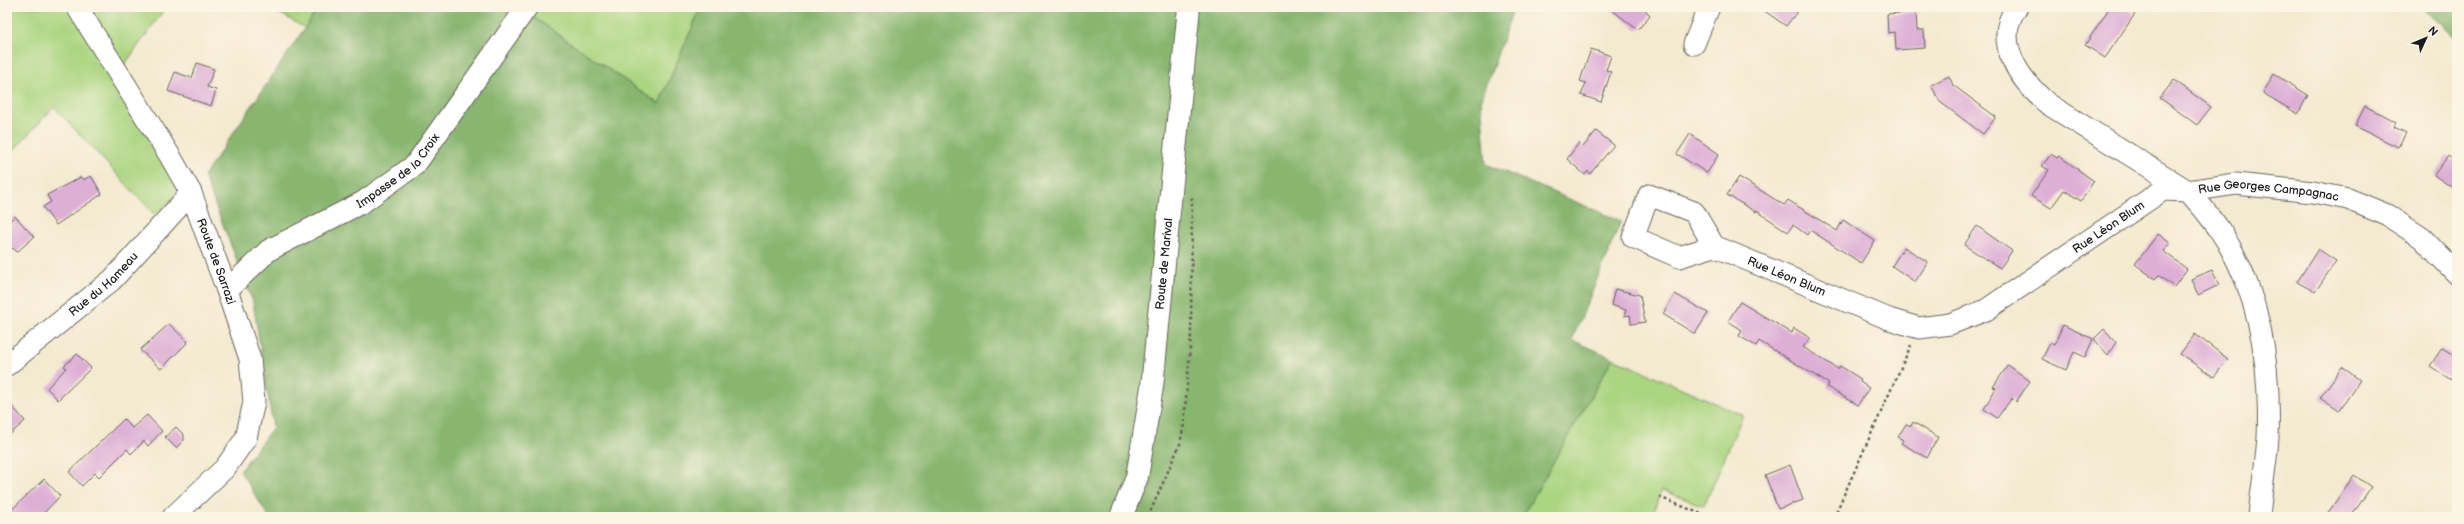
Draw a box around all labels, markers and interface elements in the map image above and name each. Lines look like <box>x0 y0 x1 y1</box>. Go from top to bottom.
north arrow <box>2406 18 2446 58</box>
text: N <box>2425 24 2440 39</box>
street label: Impasse de la Croix <box>354 130 443 212</box>
street label: Rue Georges Campagnac <box>2197 176 2340 205</box>
street label: Rue Léon Blum <box>2069 197 2147 257</box>
street label: Route de Sarrazi <box>194 216 239 306</box>
street label: Route de Marival <box>1152 217 1176 310</box>
street label: Rue du Hameau <box>66 249 141 319</box>
street label: Rue Léon Blum <box>1745 253 1828 299</box>

